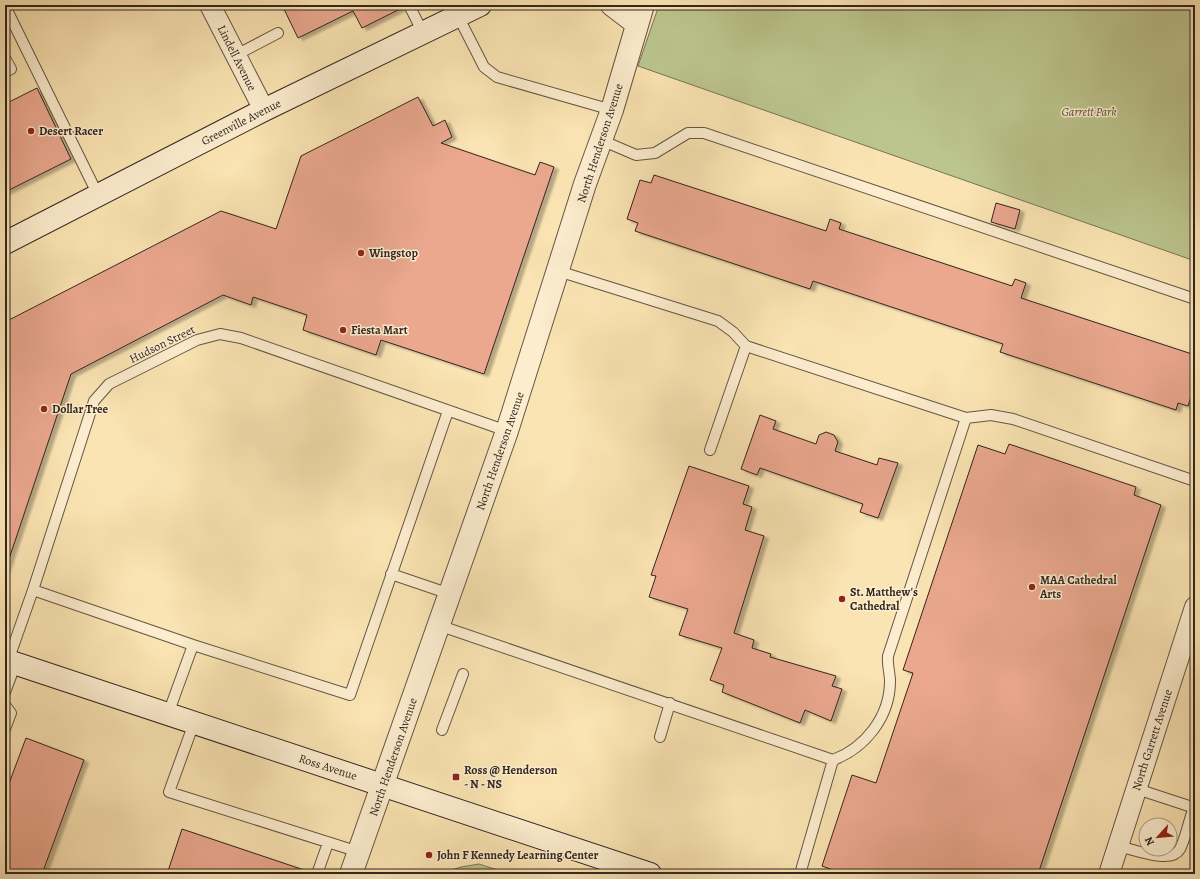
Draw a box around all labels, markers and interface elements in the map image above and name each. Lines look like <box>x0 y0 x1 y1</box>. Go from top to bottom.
street label: Lindell Avenue <box>214 22 260 94</box>
street label: North Henderson Avenue <box>573 81 627 205</box>
street label: Greenville Avenue <box>198 95 284 149</box>
park label: Garrett Park <box>1061 104 1117 120</box>
place label: Desert Racer <box>39 123 103 139</box>
marker: Desert Racer <box>26 126 36 136</box>
place label: Wingstop <box>368 245 418 261</box>
marker: Wingstop <box>356 248 366 258</box>
street label: Hudson Street <box>126 321 198 367</box>
place label: Fiesta Mart <box>351 322 408 338</box>
marker: Fiesta Mart <box>338 325 348 335</box>
street label: North Henderson Avenue <box>472 390 528 512</box>
place label: Dollar Tree <box>52 401 109 417</box>
marker: Dollar Tree <box>39 404 49 414</box>
place label: MAA Cathedral Arts <box>1039 572 1117 602</box>
marker: MAA Cathedral Arts <box>1027 582 1037 592</box>
place label: St. Matthew's Cathedral <box>850 584 918 614</box>
marker: St. Matthew's Cathedral <box>837 594 847 604</box>
street label: North Garrett Avenue <box>1128 687 1176 793</box>
street label: North Henderson Avenue <box>365 696 421 818</box>
street label: Ross Avenue <box>297 750 359 784</box>
place label: Ross @ Henderson - N - NS <box>464 762 558 792</box>
marker: Ross @ Henderson - N - NS <box>451 772 461 782</box>
north arrow <box>1138 817 1178 857</box>
text: N <box>1141 834 1158 848</box>
place label: John F Kennedy Learning Center <box>437 847 599 863</box>
marker: John F Kennedy Learning Center <box>424 850 434 860</box>

